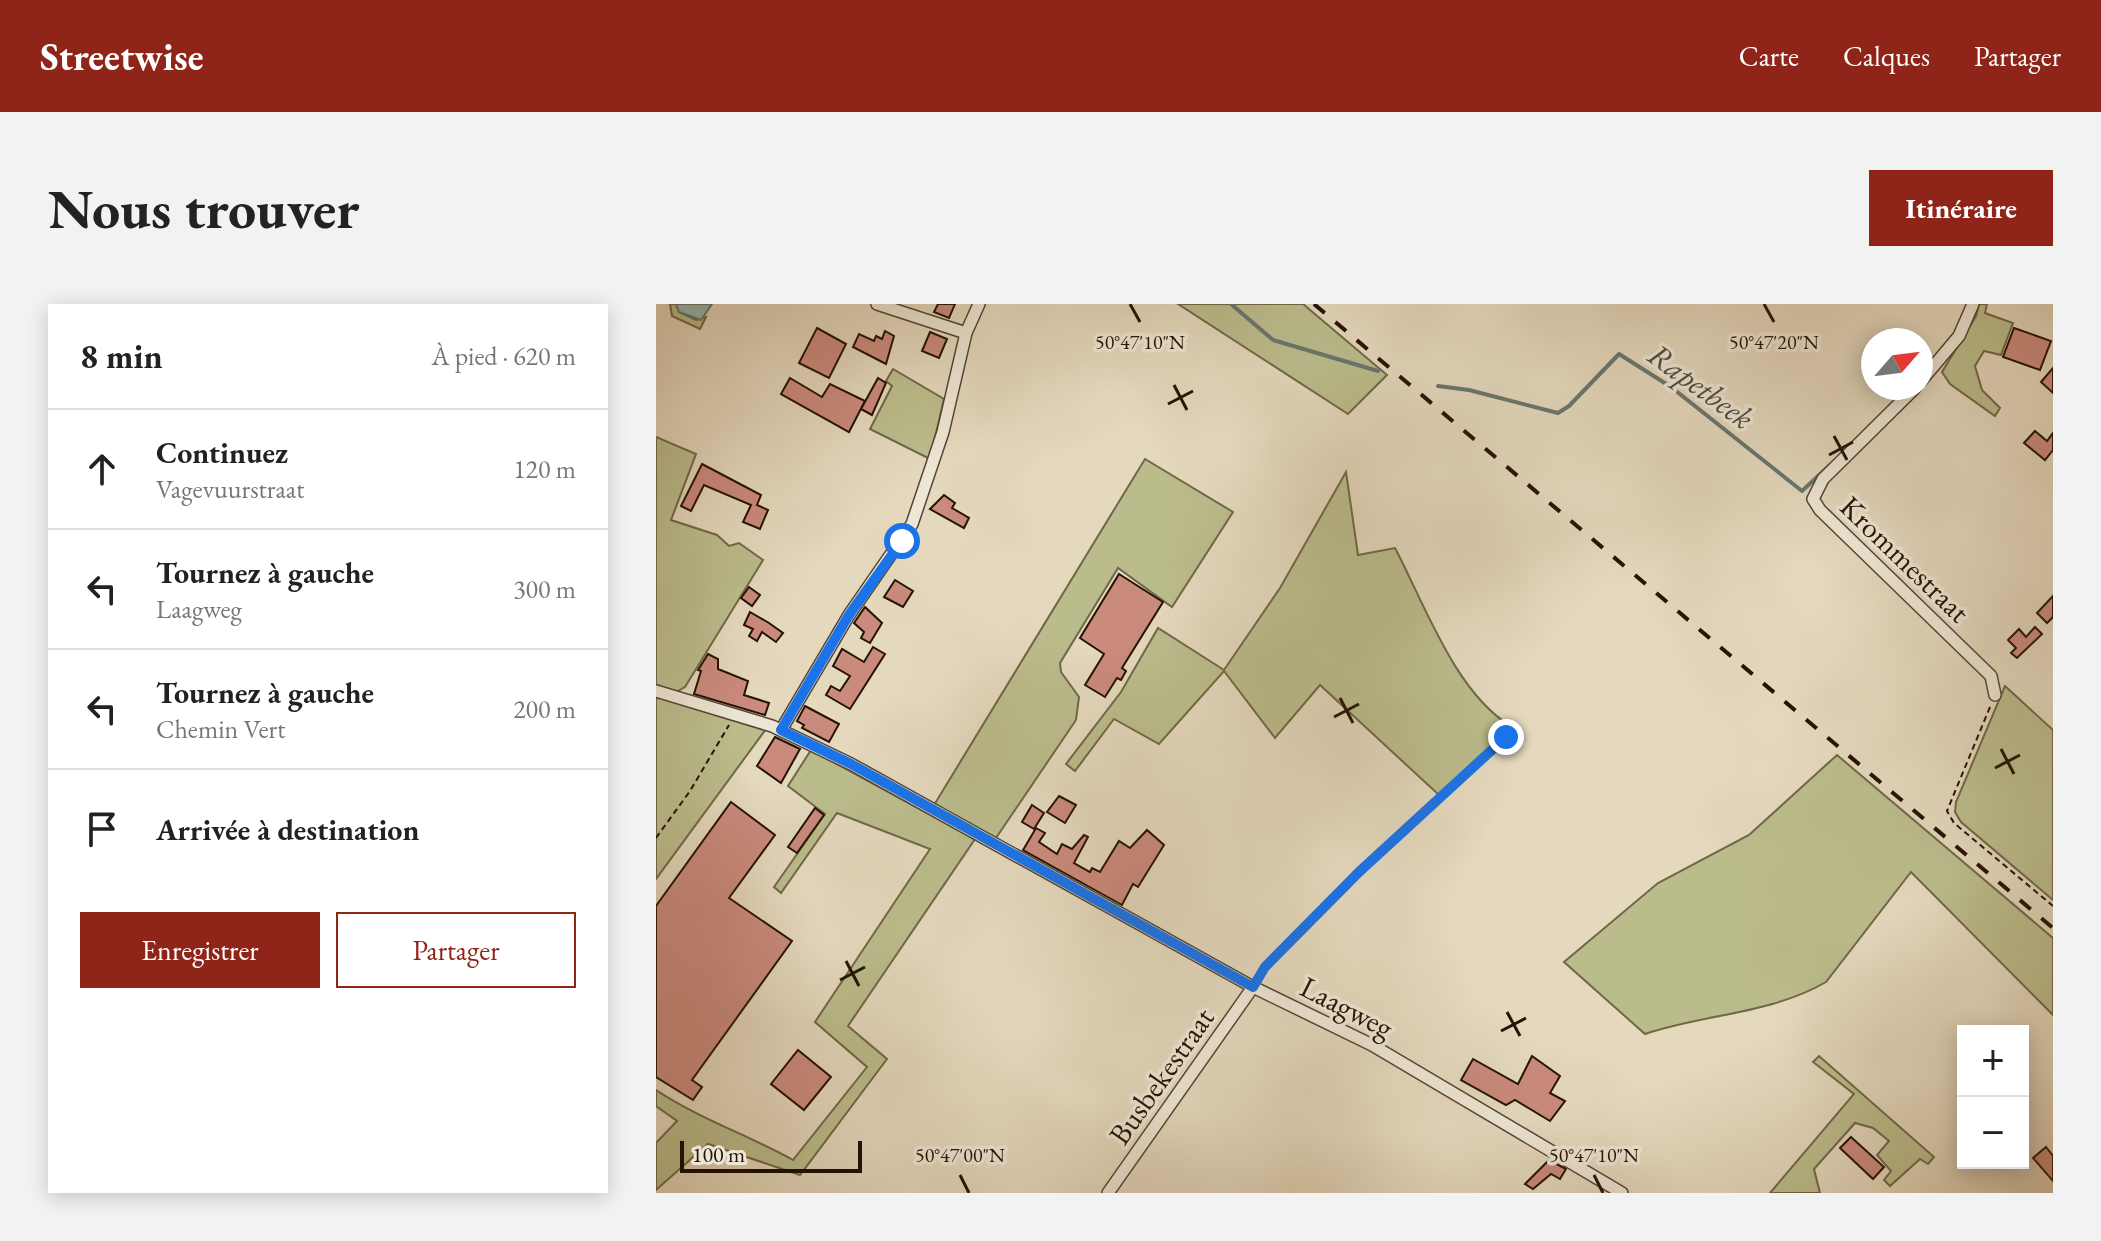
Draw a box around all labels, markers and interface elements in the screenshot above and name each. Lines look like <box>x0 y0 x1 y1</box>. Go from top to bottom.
text: Streetwise <box>40 32 203 81</box>
text: Carte <box>1739 38 1799 74</box>
text: Calques <box>1843 38 1930 74</box>
text: Partager <box>1974 38 2061 74</box>
button: Itinéraire <box>1869 170 2053 246</box>
text: Nous trouver <box>48 172 360 245</box>
north arrow <box>1861 328 1933 400</box>
text: 50°47'10"N <box>1095 329 1185 355</box>
text: 50°47'20"N <box>1729 329 1819 355</box>
water label: Rapetbeek <box>1640 333 1763 439</box>
text: 8 min <box>80 334 163 378</box>
text: À pied · 620 m <box>431 339 576 373</box>
text: Continuez <box>156 433 288 472</box>
icon: ahead <box>80 447 124 491</box>
text: 120 m <box>513 452 576 486</box>
text: Vagevuurstraat <box>156 472 304 506</box>
street label: Krommestraat <box>1832 487 1979 631</box>
route start <box>884 523 920 559</box>
text: Tournez à gauche <box>156 553 374 592</box>
icon: left <box>80 567 124 611</box>
text: 300 m <box>513 572 576 606</box>
text: Laagweg <box>156 592 242 626</box>
text: Tournez à gauche <box>156 673 374 712</box>
icon: left <box>80 687 124 731</box>
text: 200 m <box>513 692 576 726</box>
text: Chemin Vert <box>156 712 285 746</box>
route end <box>1488 719 1524 755</box>
icon: arrive <box>80 807 124 851</box>
text: Arrivée à destination <box>156 810 419 849</box>
button: Enregistrer <box>80 912 320 988</box>
button: Partager <box>336 912 576 988</box>
street label: Laagweg <box>1294 967 1401 1047</box>
street label: Busbekestraat <box>1100 999 1223 1152</box>
map controls <box>1957 1025 2029 1169</box>
button: + <box>1957 1025 2029 1097</box>
button: − <box>1957 1097 2029 1169</box>
scale bar <box>680 1137 862 1173</box>
text: 100 m <box>692 1140 745 1169</box>
text: 50°47'00"N <box>915 1142 1005 1168</box>
text: 50°47'10"N <box>1549 1142 1639 1168</box>

